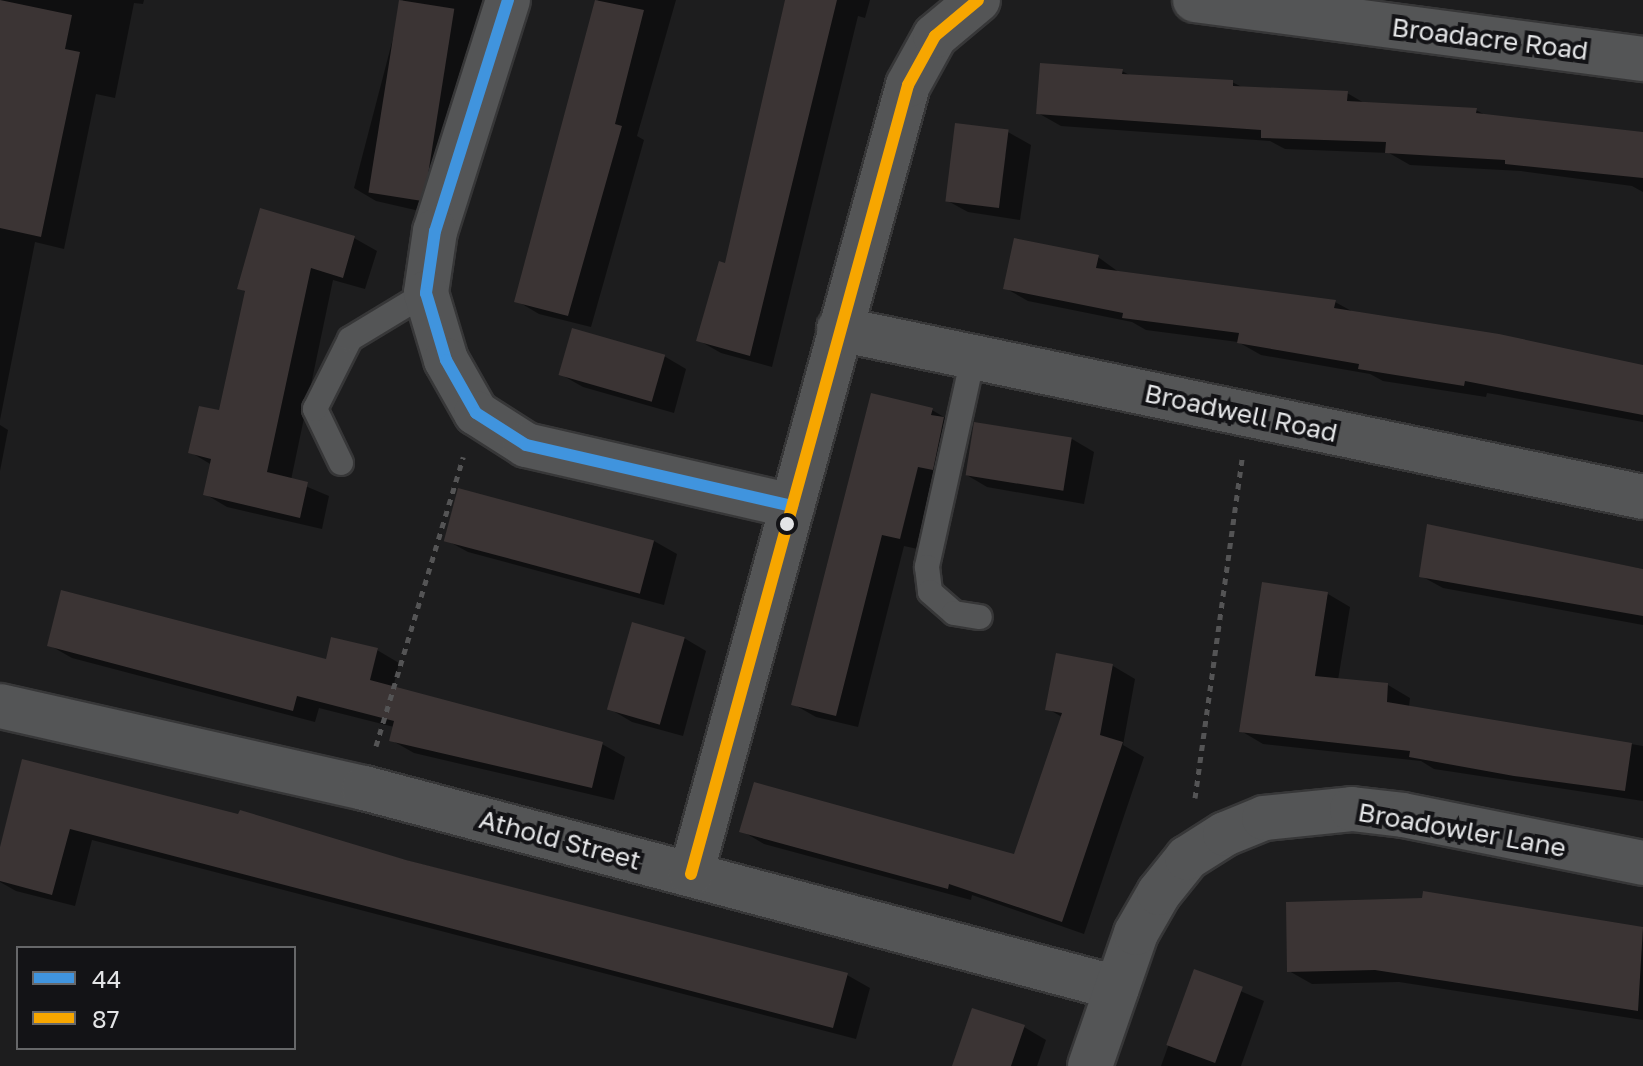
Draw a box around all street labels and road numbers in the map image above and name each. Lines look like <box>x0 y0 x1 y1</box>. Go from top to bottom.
street label: Broadacre Road <box>1390 11 1590 67</box>
street label: Broadwell Road <box>1142 377 1340 449</box>
street label: Broadowler Lane <box>1356 796 1568 864</box>
street label: Athold Street <box>476 803 644 877</box>

